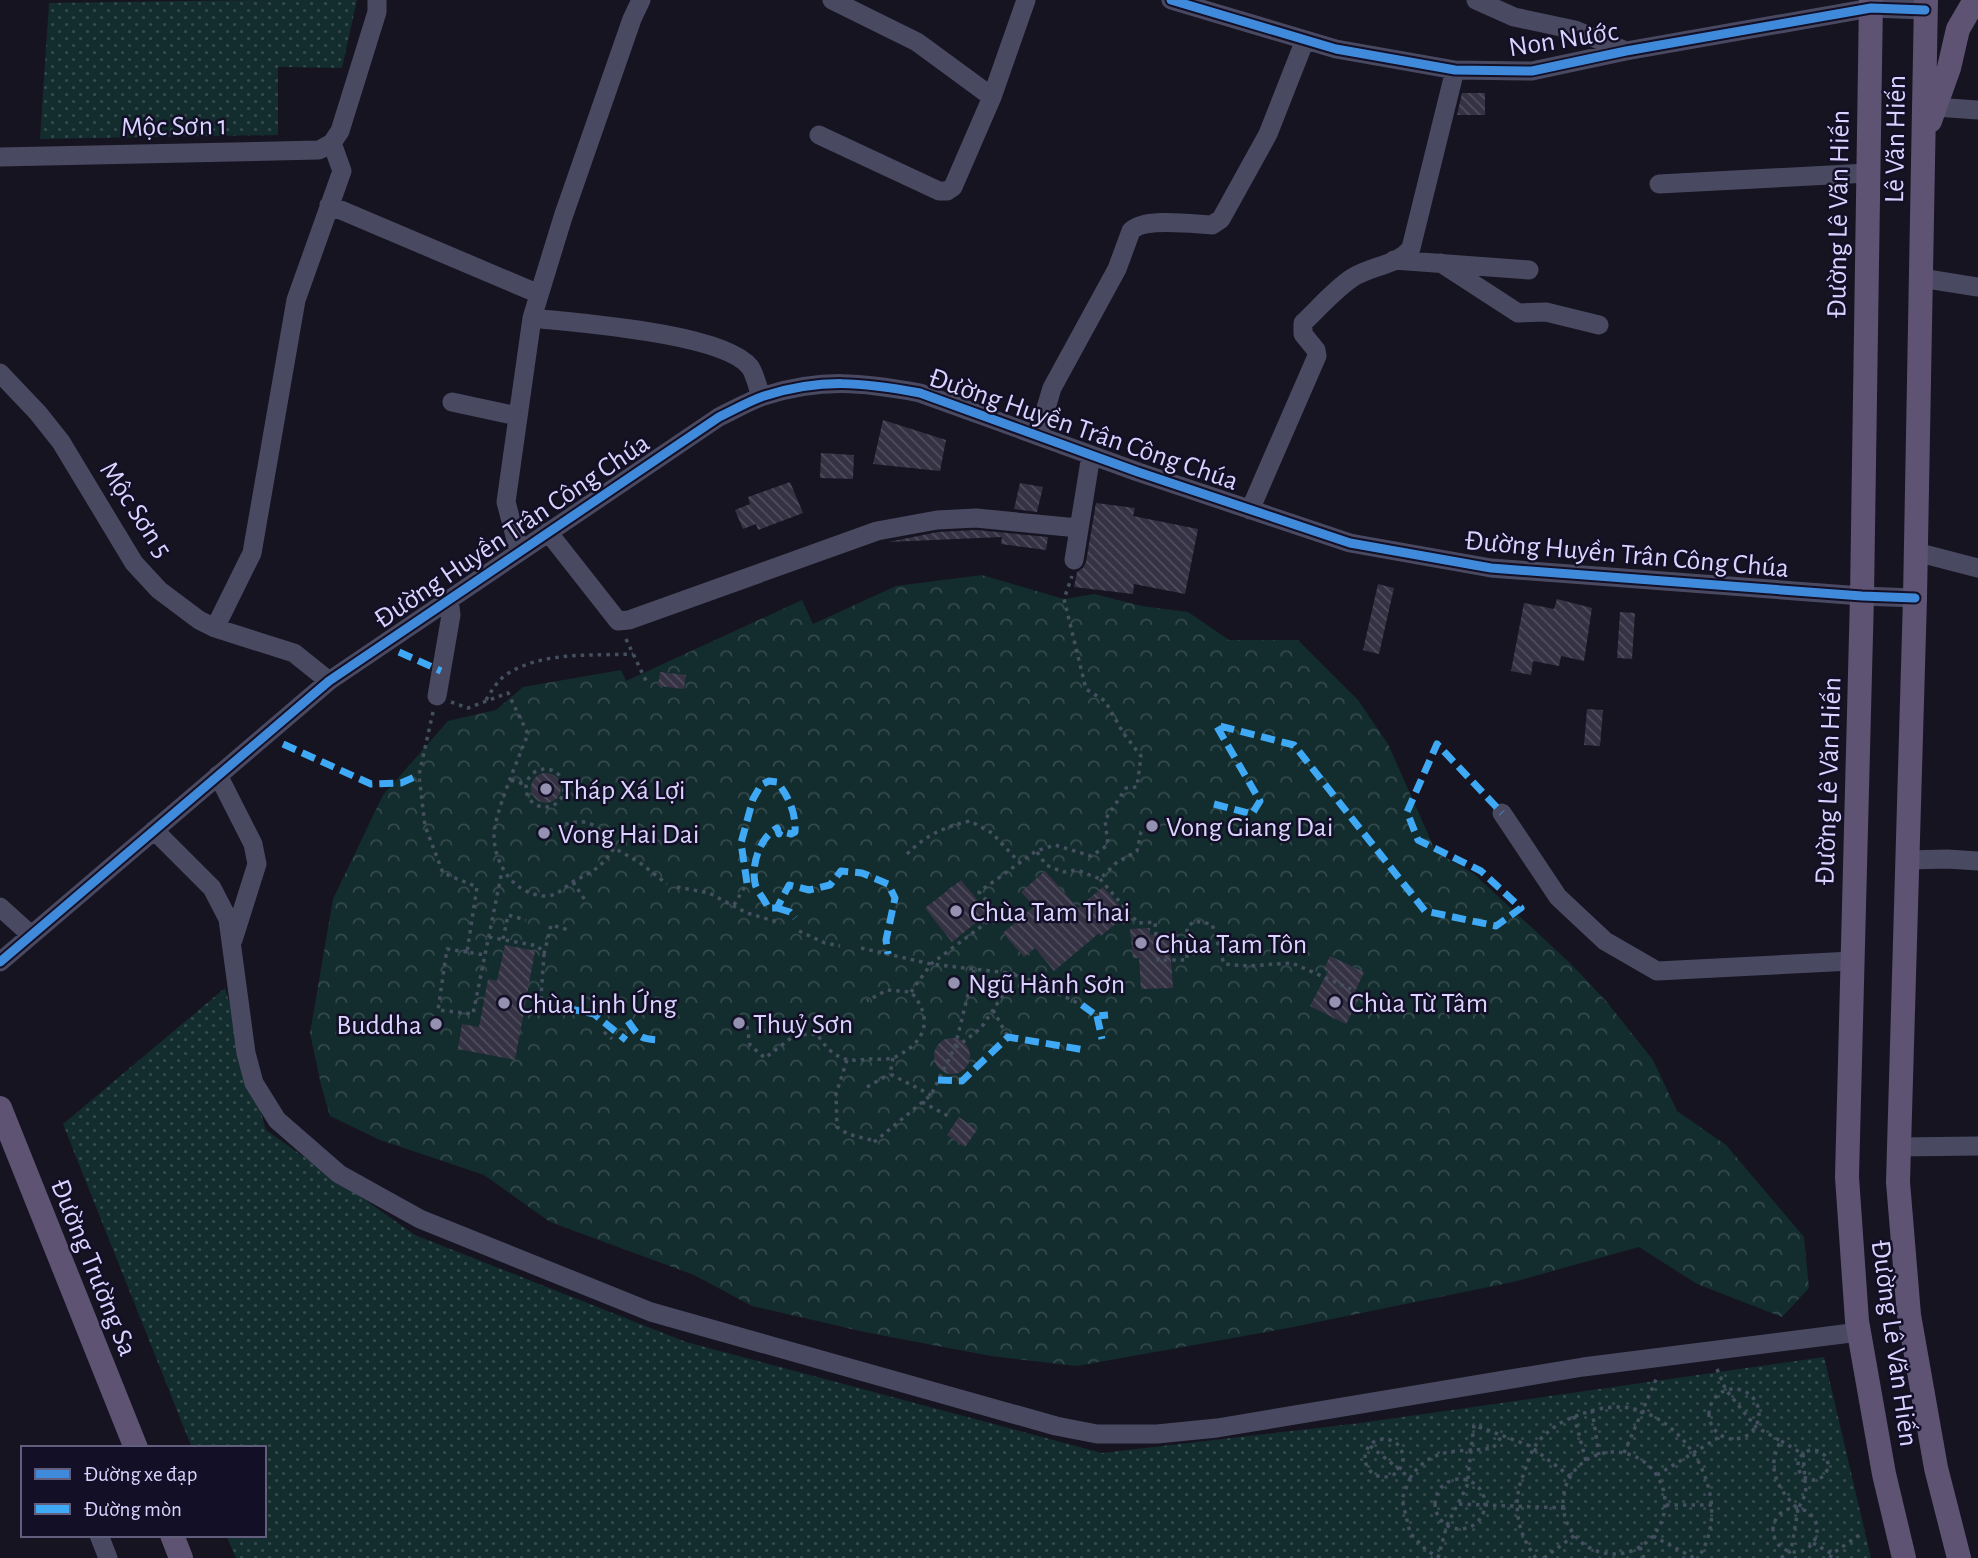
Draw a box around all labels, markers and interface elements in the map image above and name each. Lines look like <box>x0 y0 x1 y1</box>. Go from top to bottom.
street label: Non Nước <box>1507 17 1620 62</box>
street label: Lê Văn Hiến <box>1881 75 1911 203</box>
street label: Đường Lê Văn Hiến <box>1823 110 1855 318</box>
street label: Mộc Sơn 1 <box>121 112 227 142</box>
street label: Đường Huyền Trân Công Chúa <box>925 364 1242 496</box>
street label: Đường Huyền Trân Công Chúa <box>369 429 655 634</box>
street label: Mộc Sơn 5 <box>94 457 177 563</box>
street label: Đường Huyền Trân Công Chúa <box>1464 527 1790 583</box>
street label: Đường Lê Văn Hiến <box>1811 677 1847 886</box>
place label: Tháp Xá Lợi <box>560 777 686 805</box>
marker: Tháp Xá Lợi <box>538 781 554 797</box>
place label: Vong Giang Dai <box>1166 814 1333 842</box>
marker: Vong Giang Dai <box>1144 818 1160 834</box>
place label: Vong Hai Dai <box>558 821 699 849</box>
marker: Vong Hai Dai <box>536 825 552 841</box>
place label: Chùa Tam Thai <box>970 899 1130 927</box>
marker: Chùa Tam Thai <box>948 903 964 919</box>
place label: Chùa Tam Tôn <box>1155 931 1307 959</box>
marker: Chùa Tam Tôn <box>1133 935 1149 951</box>
place label: Ngũ Hành Sơn <box>968 971 1125 999</box>
marker: Ngũ Hành Sơn <box>946 975 962 991</box>
place label: Chùa Linh Ứng <box>518 988 677 1019</box>
place label: Chùa Từ Tâm <box>1349 990 1488 1018</box>
marker: Chùa Từ Tâm <box>1327 994 1343 1010</box>
marker: Chùa Linh Ứng <box>496 995 512 1011</box>
place label: Thuỷ Sơn <box>753 1011 853 1039</box>
place label: Buddha <box>336 1012 422 1040</box>
marker: Thuỷ Sơn <box>731 1015 747 1031</box>
marker: Buddha <box>428 1016 444 1032</box>
street label: Đường Trường Sa <box>45 1175 141 1360</box>
street label: Đường Lê Văn Hiến <box>1866 1238 1922 1448</box>
legend <box>21 1446 266 1537</box>
text: Đường xe đạp <box>84 1464 197 1485</box>
text: Đường mòn <box>84 1499 182 1520</box>

